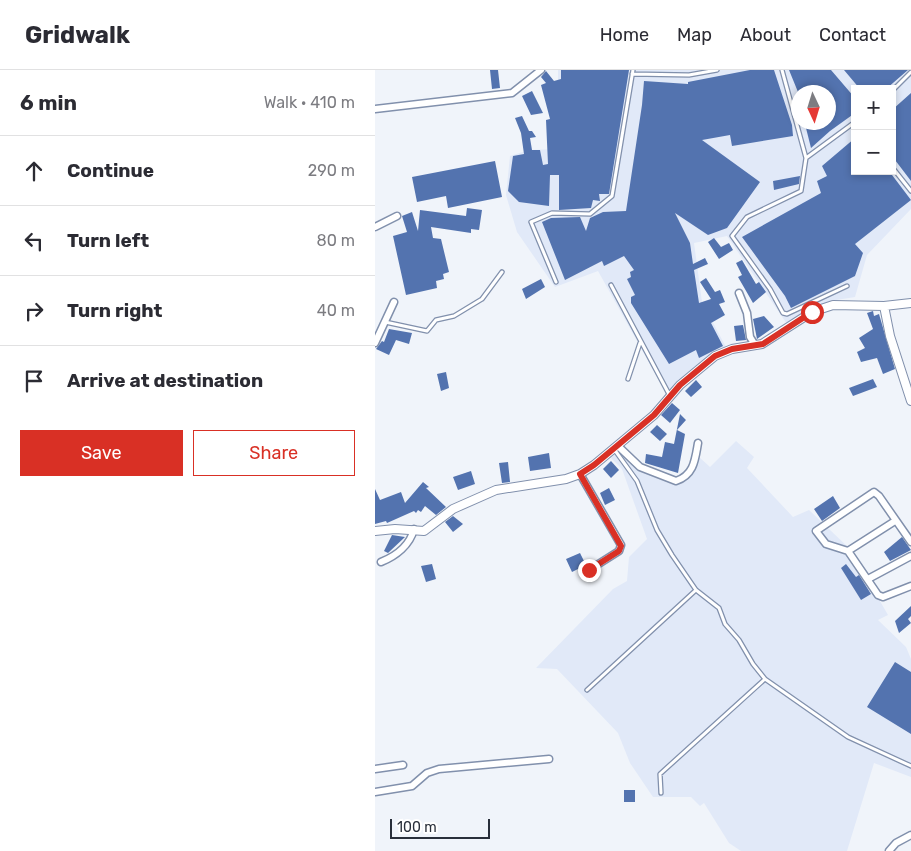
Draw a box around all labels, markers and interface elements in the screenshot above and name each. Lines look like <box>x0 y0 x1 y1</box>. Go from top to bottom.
text: Gridwalk <box>25 21 130 49</box>
text: Home <box>600 24 649 46</box>
text: Map <box>677 24 712 46</box>
text: About <box>740 24 791 46</box>
text: Contact <box>819 24 886 46</box>
north arrow <box>791 85 836 130</box>
map controls <box>851 85 896 175</box>
button: + <box>851 85 896 130</box>
text: 6 min <box>20 90 77 115</box>
text: Walk · 410 m <box>264 93 355 112</box>
button: − <box>851 130 896 175</box>
icon: ahead <box>20 157 48 185</box>
text: Continue <box>67 159 154 182</box>
text: 290 m <box>308 161 355 180</box>
icon: left <box>20 227 48 255</box>
text: Turn left <box>67 229 149 252</box>
text: 80 m <box>317 231 355 250</box>
icon: right <box>20 297 48 325</box>
text: Turn right <box>67 299 162 322</box>
text: 40 m <box>317 301 355 320</box>
route start <box>801 301 824 324</box>
icon: arrive <box>20 367 48 395</box>
text: Arrive at destination <box>67 369 263 392</box>
button: Save <box>20 430 183 476</box>
button: Share <box>193 430 355 476</box>
route end <box>578 559 601 582</box>
scale bar <box>390 816 490 839</box>
text: 100 m <box>397 819 437 836</box>

